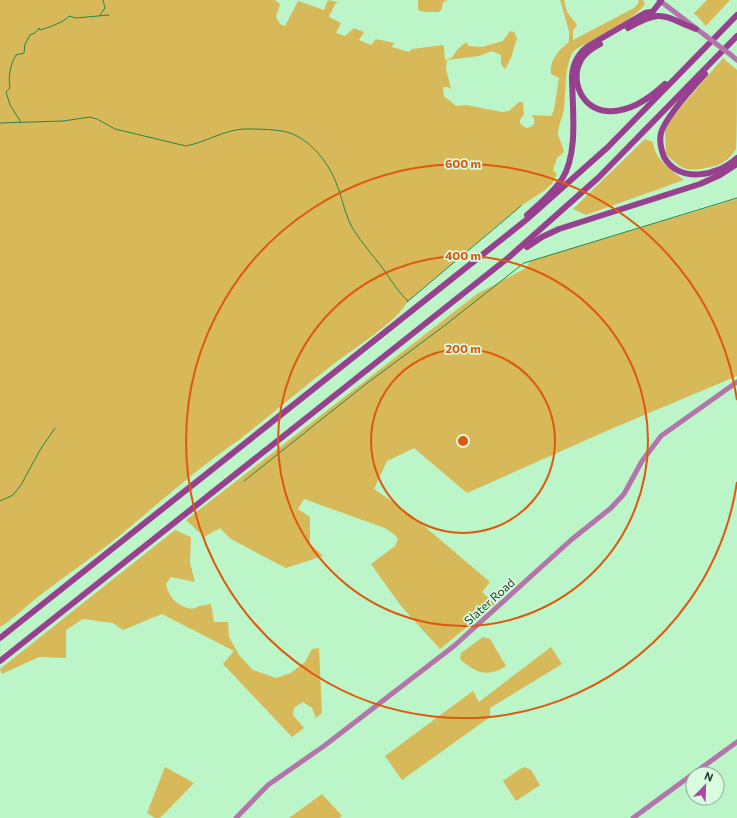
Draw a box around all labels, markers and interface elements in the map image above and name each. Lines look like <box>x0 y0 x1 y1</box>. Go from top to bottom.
text: 600 m <box>445 156 481 170</box>
text: 400 m <box>445 248 481 262</box>
text: 200 m <box>445 341 481 355</box>
centre of rings <box>456 434 470 448</box>
street label: Slater Road <box>461 575 517 627</box>
north arrow <box>685 766 725 806</box>
text: N <box>703 769 715 784</box>

